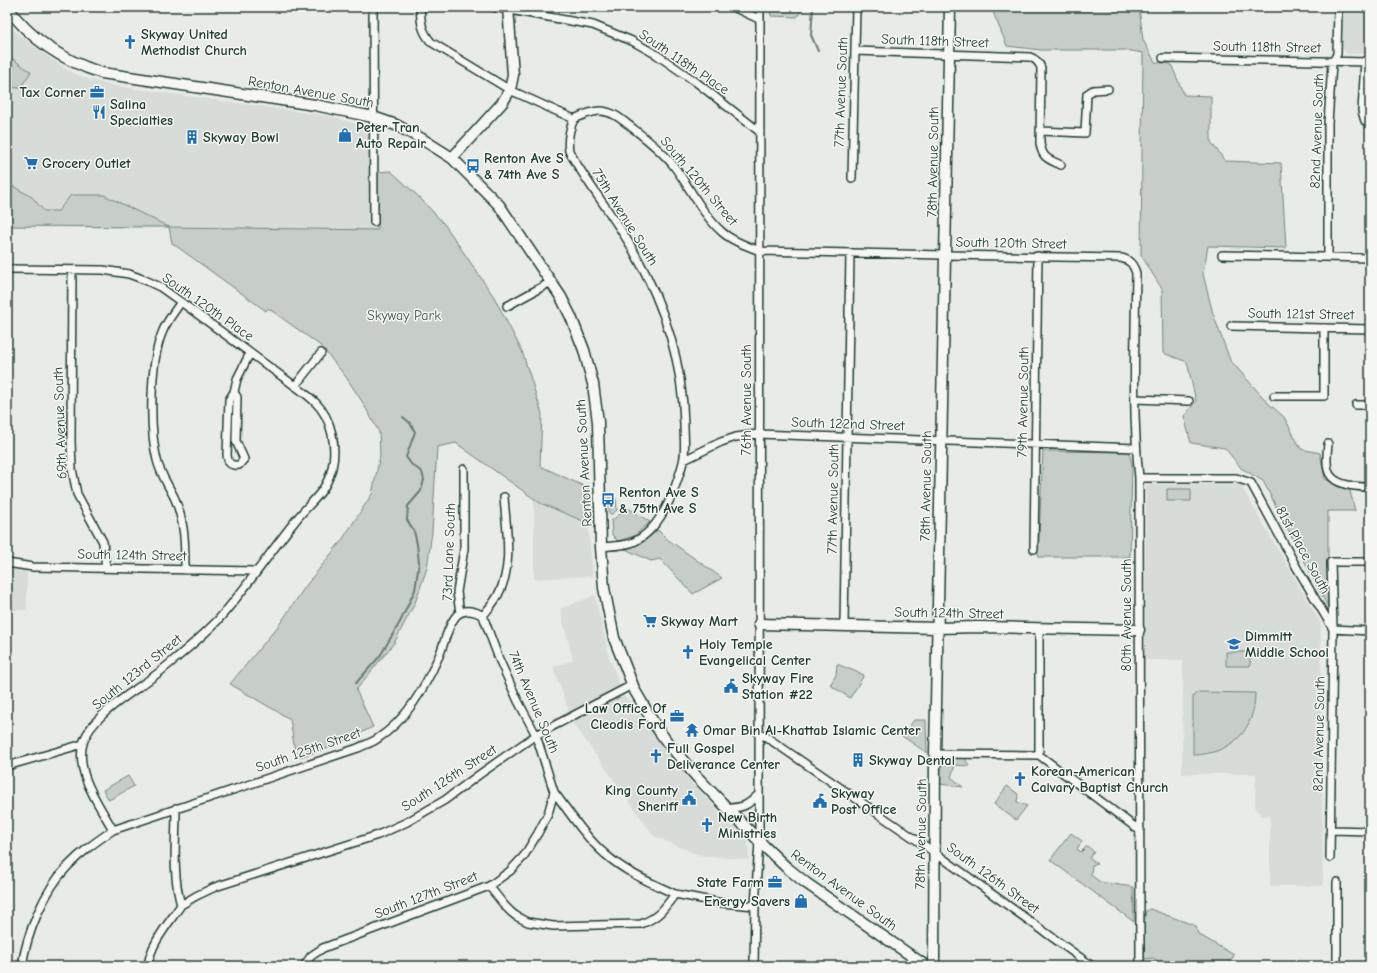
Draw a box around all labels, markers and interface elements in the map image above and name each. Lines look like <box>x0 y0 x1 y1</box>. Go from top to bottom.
place label: Skyway United Methodist Church <box>141 26 247 59</box>
street label: South 118th Place <box>636 26 732 98</box>
street label: South 118th Street <box>881 31 990 51</box>
church icon: Skyway United Methodist Church <box>122 34 138 50</box>
street label: 77th Avenue South <box>831 36 851 148</box>
street label: South 118th Street <box>1213 38 1322 56</box>
street label: Renton Avenue South <box>247 73 375 111</box>
street label: 82nd Avenue South <box>1306 73 1328 189</box>
place label: Tax Corner <box>19 84 86 101</box>
office icon: Tax Corner <box>89 84 105 100</box>
place label: Salina Specialties <box>110 96 173 129</box>
restaurant icon: Salina Specialties <box>91 104 107 120</box>
street label: 78th Avenue South <box>924 106 942 218</box>
place label: Peter Tran Auto Repair <box>356 119 426 152</box>
shop icon: Peter Tran Auto Repair <box>337 127 353 143</box>
building icon: Skyway Bowl <box>184 129 200 145</box>
place label: Skyway Bowl <box>203 129 279 146</box>
street label: South 120th Street <box>657 133 742 230</box>
place label: Renton Ave S & 74th Ave S <box>484 150 564 183</box>
supermarket icon: Grocery Outlet <box>23 155 39 171</box>
place label: Grocery Outlet <box>42 155 131 172</box>
bus stop icon: Renton Ave S & 74th Ave S <box>465 158 481 174</box>
street label: 75th Avenue South <box>588 165 662 269</box>
street label: South 120th Street <box>955 234 1068 252</box>
street label: South 120th Place <box>159 269 257 345</box>
street label: South 121st Street <box>1248 305 1355 323</box>
park label: Skyway Park <box>367 307 441 324</box>
street label: 76th Avenue South <box>738 344 755 456</box>
street label: 79th Avenue South <box>1014 346 1032 458</box>
street label: 69th Avenue South <box>50 367 70 479</box>
street label: Renton Avenue South <box>572 399 596 527</box>
street label: South 122nd Street <box>791 414 906 435</box>
street label: 78th Avenue South <box>917 430 935 542</box>
street label: 77th Avenue South <box>824 444 842 554</box>
place label: Renton Ave S & 75th Ave S <box>619 484 699 517</box>
bus stop icon: Renton Ave S & 75th Ave S <box>600 492 616 508</box>
street label: 73rd Lane South <box>439 503 459 601</box>
street label: 81st Place South <box>1272 503 1334 597</box>
street label: South 124th Street <box>77 546 188 564</box>
street label: 80th Avenue South <box>1118 558 1135 672</box>
street label: South 124th Street <box>894 604 1005 622</box>
supermarket icon: Skyway Mart <box>642 613 658 629</box>
place label: Skyway Mart <box>661 613 738 630</box>
place label: Dimmitt Middle School <box>1245 628 1329 661</box>
street label: South 123rd Street <box>89 630 186 713</box>
place label: Holy Temple Evangelical Center <box>699 636 811 669</box>
school or university icon: Dimmitt Middle School <box>1226 636 1242 652</box>
church icon: Holy Temple Evangelical Center <box>680 644 696 660</box>
street label: 74th Avenue South <box>505 648 563 756</box>
place label: Skyway Fire Station #22 <box>742 670 814 703</box>
street label: 82nd Avenue South <box>1309 676 1329 792</box>
public building icon: Skyway Fire Station #22 <box>723 678 739 694</box>
place label: Law Office Of Cleodis Ford <box>585 700 666 733</box>
office icon: Law Office Of Cleodis Ford <box>669 708 685 724</box>
temple icon: Omar Bin Al-Khattab Islamic Center <box>684 722 700 738</box>
place label: Omar Bin Al-Khattab Islamic Center <box>703 722 921 739</box>
street label: South 125th Street <box>253 724 364 776</box>
street label: South 126th Street <box>398 740 501 815</box>
place label: Full Gospel Deliverance Center <box>667 740 780 773</box>
church icon: Full Gospel Deliverance Center <box>648 748 664 764</box>
building icon: Skyway Dental <box>850 752 866 768</box>
place label: Skyway Dental <box>869 752 955 769</box>
place label: Korean-American Calvary Baptist Church <box>1031 763 1168 796</box>
church icon: Korean-American Calvary Baptist Church <box>1012 771 1028 787</box>
street label: 78th Avenue South <box>912 778 930 890</box>
place label: King County Sheriff <box>605 782 679 815</box>
place label: Skyway Post Office <box>831 785 896 818</box>
public building icon: King County Sheriff <box>681 790 697 806</box>
public building icon: Skyway Post Office <box>812 793 828 809</box>
place label: New Birth Ministries <box>718 809 777 842</box>
church icon: New Birth Ministries <box>699 817 715 833</box>
street label: South 126th Street <box>943 839 1043 918</box>
street label: Renton Avenue South <box>787 846 901 934</box>
street label: South 127th Street <box>372 867 481 922</box>
place label: State Farm <box>697 874 764 891</box>
office icon: State Farm <box>767 874 783 890</box>
place label: Energy Savers <box>704 893 790 910</box>
shop icon: Energy Savers <box>793 893 809 909</box>

